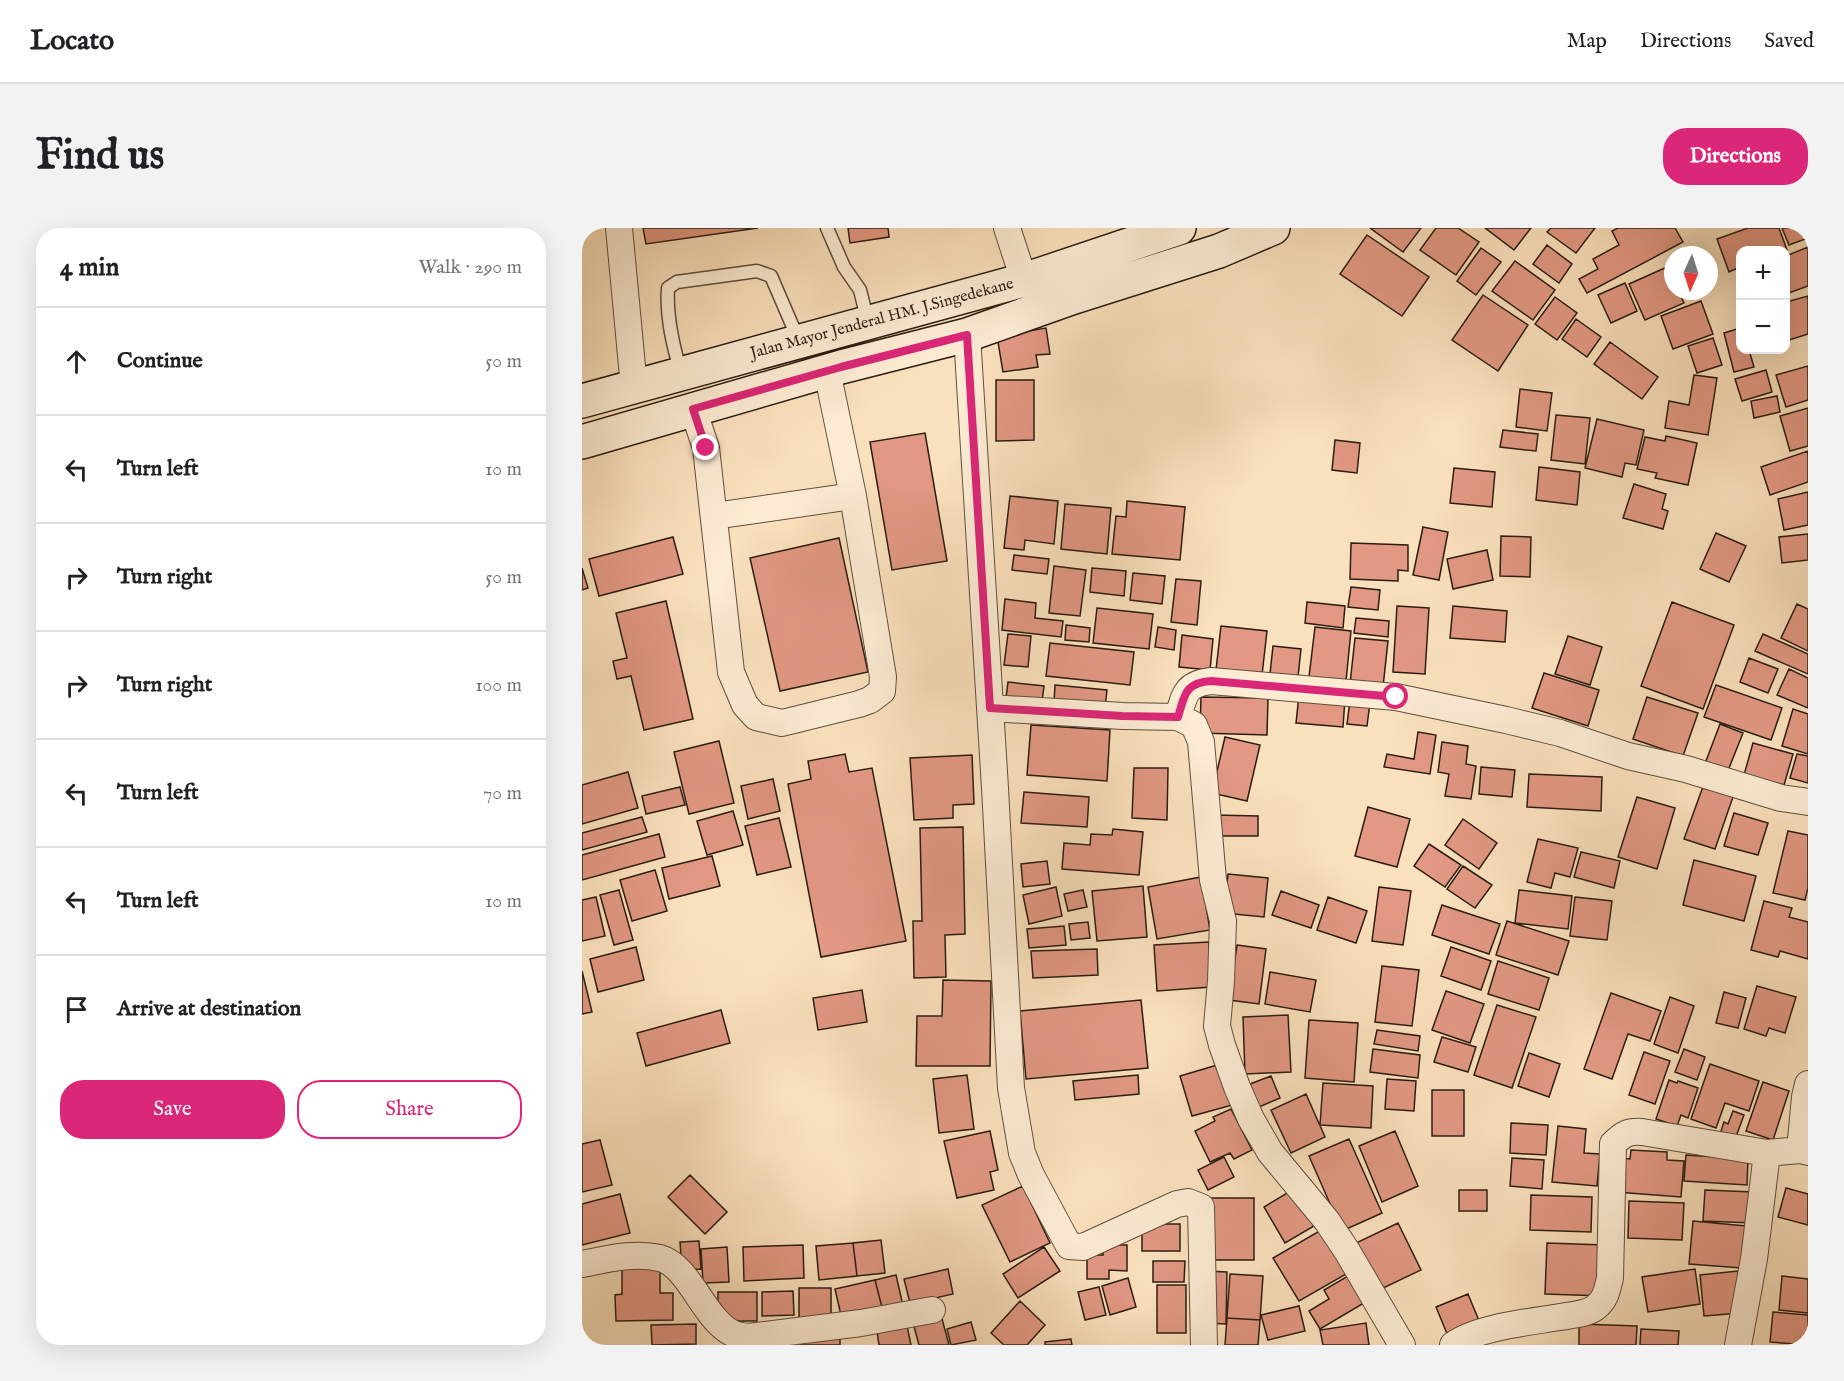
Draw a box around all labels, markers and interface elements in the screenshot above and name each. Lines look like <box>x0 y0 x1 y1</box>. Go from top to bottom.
text: Locato <box>30 24 114 59</box>
text: Map <box>1567 28 1607 55</box>
text: Directions <box>1640 28 1731 55</box>
text: Saved <box>1764 28 1814 55</box>
button: Directions <box>1663 128 1808 185</box>
text: Find us <box>36 130 164 183</box>
north arrow <box>1664 246 1718 300</box>
map controls <box>1736 246 1790 354</box>
button: + <box>1736 246 1790 300</box>
text: 4 min <box>60 251 119 284</box>
text: Walk · 290 m <box>418 255 522 280</box>
street label: Jalan Mayor Jenderal HM. J.Singedekane <box>746 274 1016 364</box>
button: − <box>1736 300 1790 354</box>
icon: ahead <box>60 345 93 378</box>
text: Continue <box>117 347 203 375</box>
text: 50 m <box>485 349 522 374</box>
route end <box>692 434 718 460</box>
icon: left <box>60 453 93 486</box>
text: Turn left <box>117 455 199 483</box>
text: 10 m <box>485 457 522 482</box>
icon: right <box>60 561 93 594</box>
text: Turn right <box>117 563 212 591</box>
text: 50 m <box>485 565 522 590</box>
icon: right <box>60 669 93 702</box>
text: Turn right <box>117 671 212 699</box>
text: 100 m <box>475 673 522 698</box>
route start <box>1382 683 1408 709</box>
icon: left <box>60 777 93 810</box>
text: Turn left <box>117 779 199 807</box>
text: 70 m <box>483 781 522 806</box>
icon: left <box>60 885 93 918</box>
text: Turn left <box>117 887 199 915</box>
text: 10 m <box>485 889 522 914</box>
icon: arrive <box>60 993 93 1026</box>
text: Arrive at destination <box>117 995 301 1023</box>
button: Save <box>60 1080 285 1139</box>
button: Share <box>297 1080 522 1139</box>

